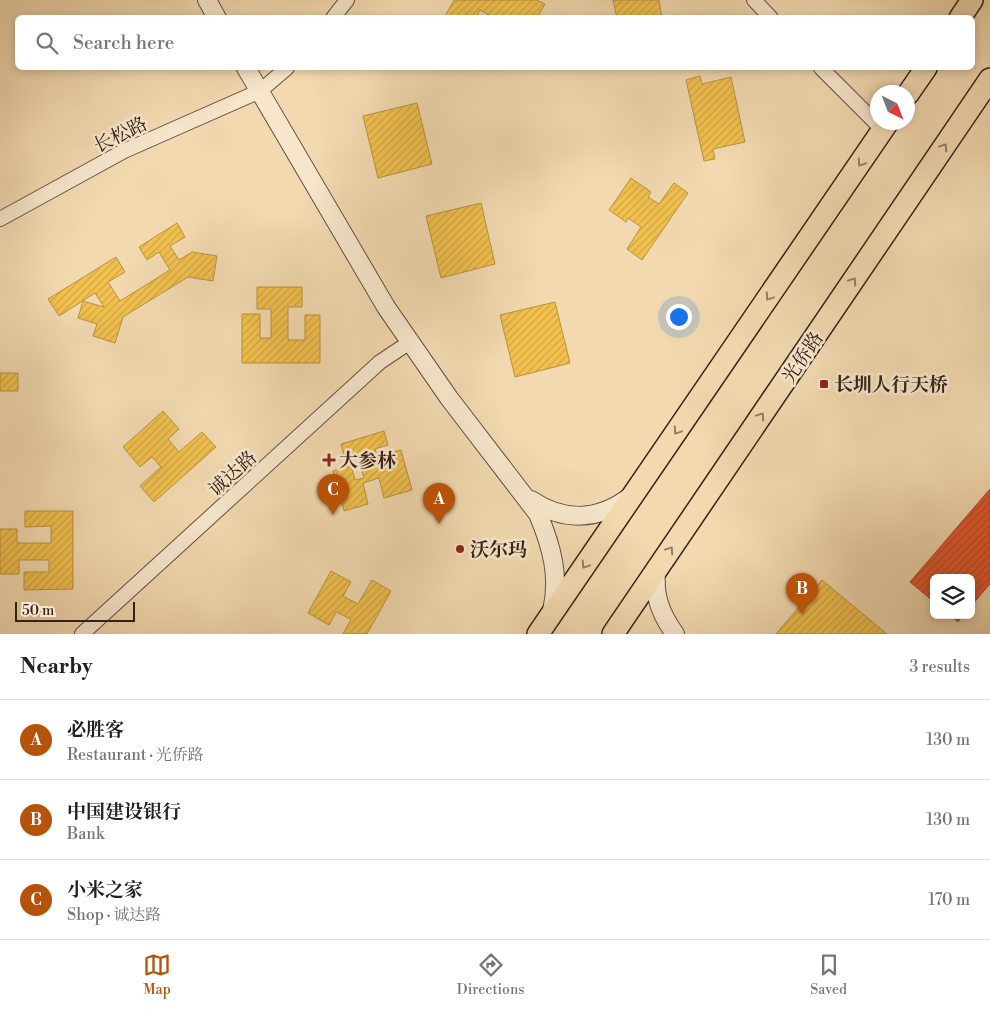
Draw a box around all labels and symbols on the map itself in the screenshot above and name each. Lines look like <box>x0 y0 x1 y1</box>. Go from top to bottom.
north arrow <box>870 85 915 130</box>
street label: 长松路 <box>90 112 151 158</box>
one-way arrow <box>938 143 947 153</box>
one-way arrow <box>858 157 867 167</box>
one-way arrow <box>847 278 856 287</box>
one-way arrow <box>766 291 775 301</box>
your location <box>666 304 692 330</box>
street label: 光侨路 <box>777 327 829 388</box>
place label: 长圳人行天桥 <box>834 373 948 397</box>
marker: 长圳人行天桥 <box>818 378 830 390</box>
one-way arrow <box>755 412 765 421</box>
one-way arrow <box>674 425 683 435</box>
street label: 诚达路 <box>203 446 262 502</box>
place label: 大参林 <box>339 449 396 473</box>
marker: 大参林 <box>323 454 335 466</box>
pin: C <box>317 474 349 515</box>
pin: A <box>423 483 455 524</box>
place label: 沃尔玛 <box>470 538 527 562</box>
marker: 沃尔玛 <box>454 543 466 555</box>
one-way arrow <box>664 546 673 556</box>
one-way arrow <box>582 559 591 569</box>
pin: B <box>786 573 818 614</box>
scale bar <box>15 599 135 622</box>

